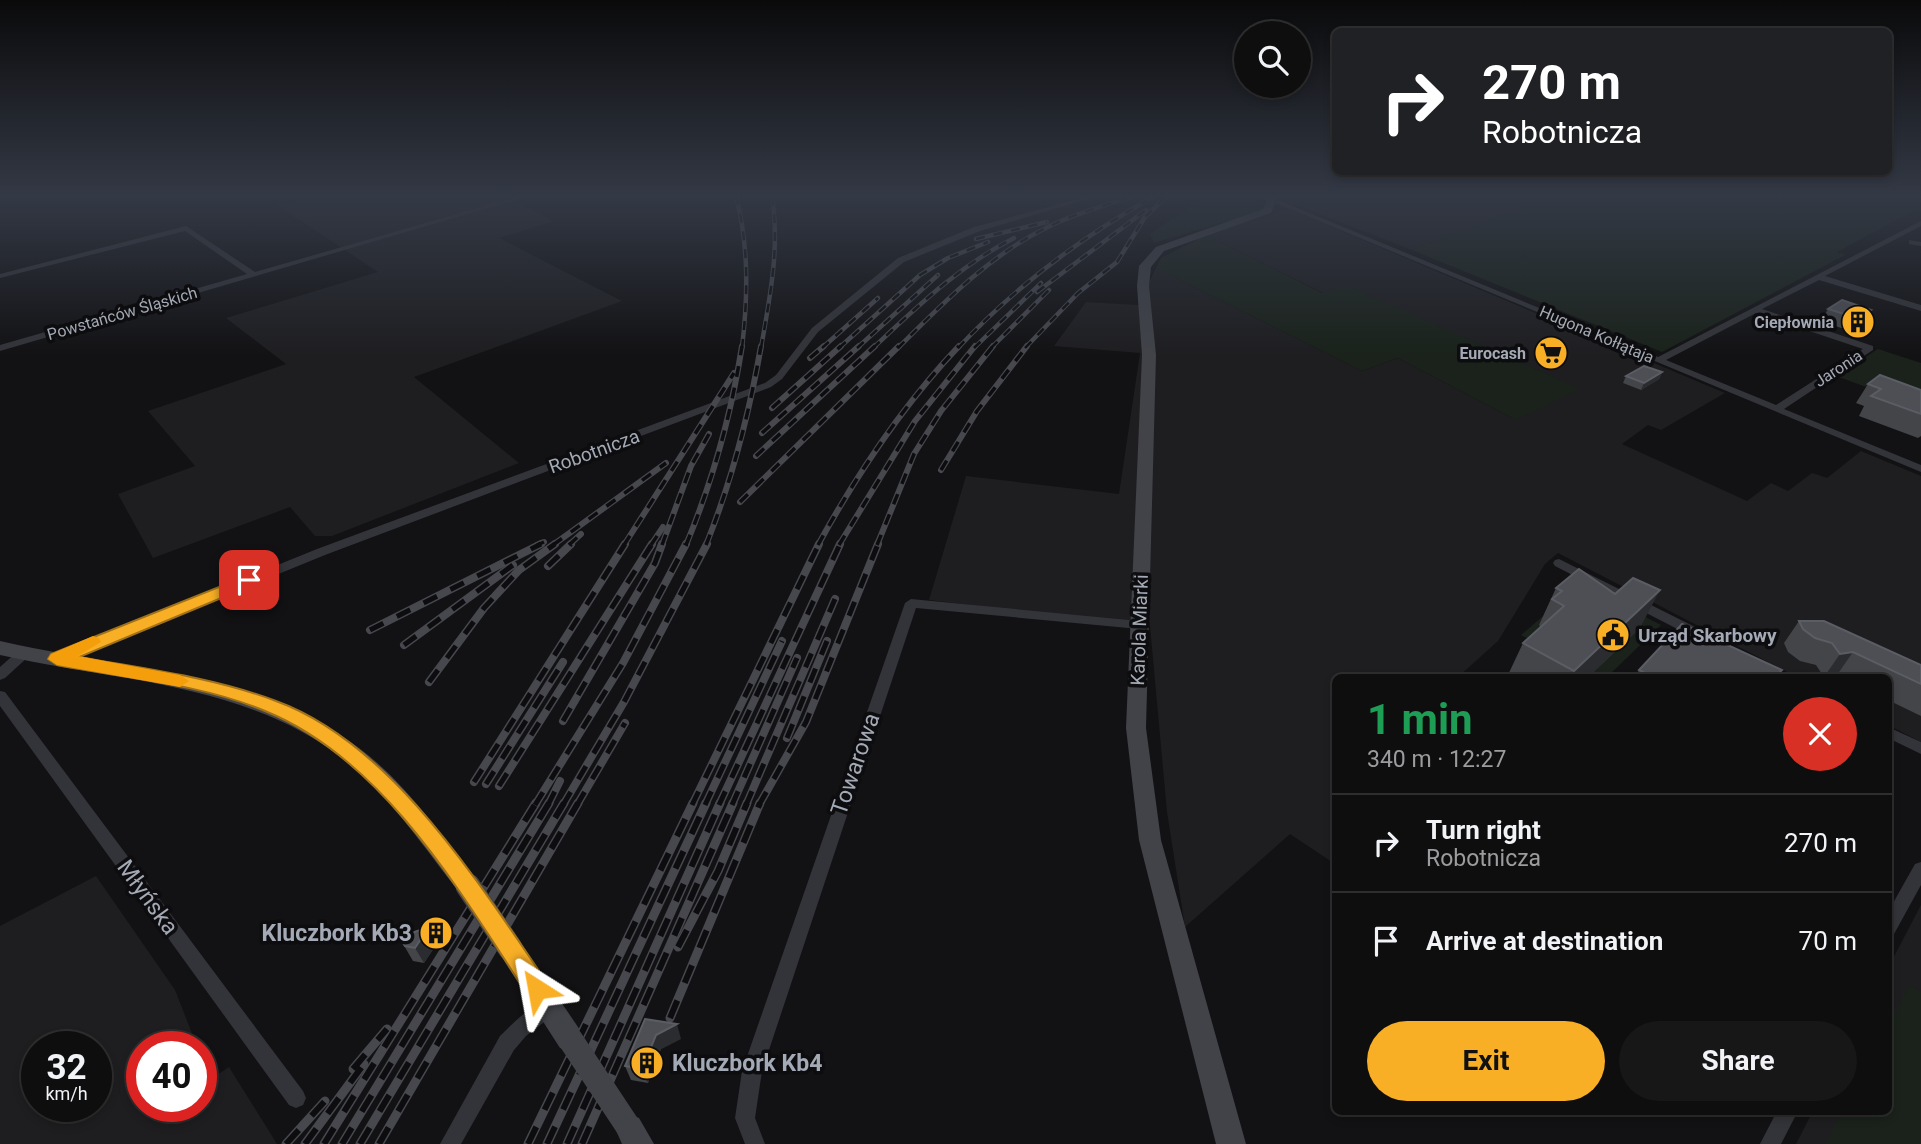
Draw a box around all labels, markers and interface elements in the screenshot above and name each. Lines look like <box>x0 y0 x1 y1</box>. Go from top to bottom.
map controls <box>1234 21 1311 98</box>
button: search <box>1234 21 1311 98</box>
text: 270 m <box>1482 54 1621 111</box>
icon: right <box>1367 56 1458 147</box>
text: Robotnicza <box>1482 113 1642 151</box>
street label: Powstańców Śląskich <box>45 282 199 344</box>
street label: Hugona Kołłątaja <box>1537 302 1657 367</box>
building icon: Ciepłownia <box>1839 303 1877 341</box>
place label: Ciepłownia <box>1754 313 1834 332</box>
supermarket icon: Eurocash <box>1532 334 1570 372</box>
place label: Eurocash <box>1459 344 1526 363</box>
street label: Jaronia <box>1811 346 1866 391</box>
street label: Robotnicza <box>546 424 643 479</box>
pin <box>219 550 279 610</box>
icon: arrive <box>230 561 268 599</box>
street label: Karola Miarki <box>1126 574 1153 686</box>
public building icon: Urząd Skarbowy <box>1594 616 1632 654</box>
place label: Urząd Skarbowy <box>1638 624 1777 647</box>
text: 1 min <box>1367 695 1473 744</box>
button: close <box>1783 697 1857 771</box>
street label: Towarowa <box>825 710 885 819</box>
text: 340 m · 12:27 <box>1367 746 1506 773</box>
text: Turn right <box>1426 815 1541 845</box>
icon: right <box>1367 824 1405 862</box>
text: 270 m <box>1784 828 1857 858</box>
text: Robotnicza <box>1426 845 1541 872</box>
street label: Młyńska <box>111 855 184 940</box>
building icon: Kluczbork Kb3 <box>417 914 455 952</box>
place label: Kluczbork Kb3 <box>262 920 412 947</box>
icon: arrive <box>1367 922 1405 960</box>
text: Arrive at destination <box>1426 926 1663 956</box>
text: 70 m <box>1799 926 1857 956</box>
position arrow <box>500 952 574 1026</box>
button: Exit <box>1367 1021 1605 1101</box>
button: Share <box>1619 1021 1857 1101</box>
speed limit sign: 40 <box>126 1031 217 1122</box>
building icon: Kluczbork Kb4 <box>628 1044 666 1082</box>
text: 32 <box>46 1047 87 1088</box>
place label: Kluczbork Kb4 <box>672 1050 822 1077</box>
text: km/h <box>45 1083 88 1104</box>

